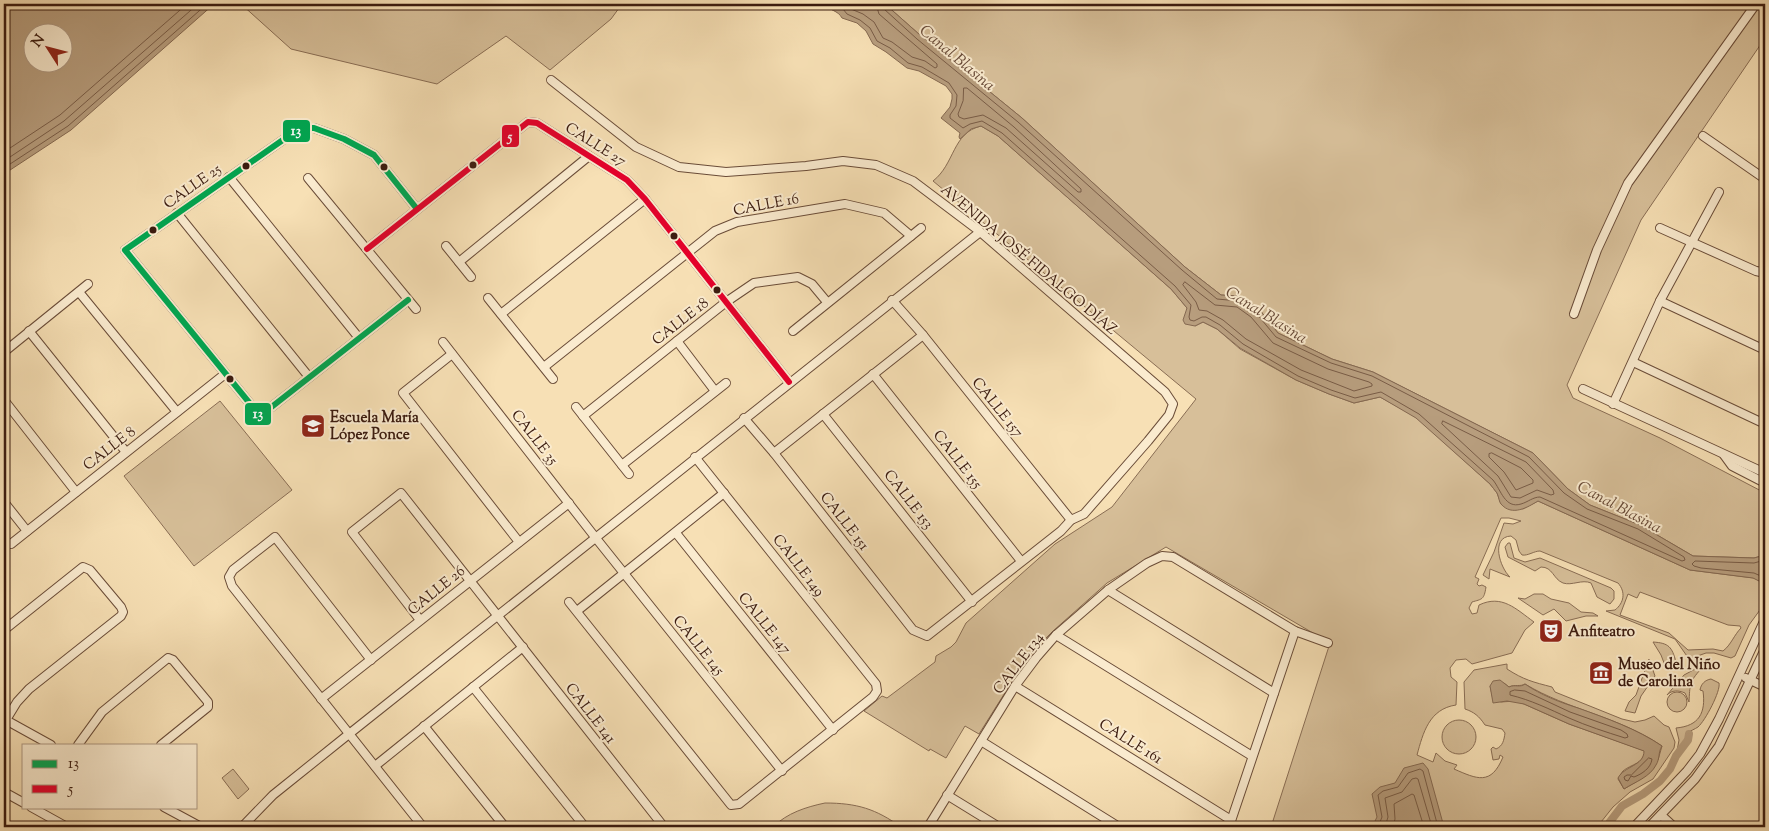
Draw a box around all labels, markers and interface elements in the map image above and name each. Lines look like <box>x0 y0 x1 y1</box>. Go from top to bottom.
water label: Canal Blasina <box>914 20 999 98</box>
north arrow <box>22 22 72 72</box>
text: N <box>28 31 50 52</box>
street label: CALLE 27 <box>561 118 630 173</box>
line badge: 13 <box>282 119 311 143</box>
text: 13 <box>291 122 302 142</box>
line badge: 5 <box>501 124 520 148</box>
text: 5 <box>507 128 513 148</box>
street label: CALLE 25 <box>160 160 226 215</box>
unlabelled marker <box>468 160 478 170</box>
unlabelled marker <box>241 161 251 171</box>
unlabelled marker <box>379 162 389 172</box>
street label: AVENIDA JOSÉ FIDALGO DÍAZ <box>935 179 1122 341</box>
street label: CALLE 16 <box>732 189 801 222</box>
unlabelled marker <box>148 225 158 235</box>
unlabelled marker <box>669 231 679 241</box>
water label: Canal Blasina <box>1220 282 1311 350</box>
unlabelled marker <box>712 285 722 295</box>
street label: CALLE 18 <box>648 293 714 351</box>
street label: CALLE 157 <box>966 373 1028 443</box>
unlabelled marker <box>225 374 235 384</box>
line badge: 13 <box>244 402 272 426</box>
text: 13 <box>253 405 264 425</box>
street label: CALLE 35 <box>505 406 562 470</box>
place label: Escuela María López Ponce <box>330 408 419 446</box>
school or university icon: Escuela María López Ponce <box>300 413 326 439</box>
street label: CALLE 8 <box>79 422 141 476</box>
street label: CALLE 155 <box>927 426 986 494</box>
street label: CALLE 153 <box>878 466 938 534</box>
water label: Canal Blasina <box>1573 476 1665 540</box>
street label: CALLE 151 <box>814 488 873 556</box>
street label: CALLE 149 <box>767 530 829 601</box>
street label: CALLE 26 <box>404 561 470 621</box>
street label: CALLE 147 <box>732 589 796 660</box>
street label: CALLE 145 <box>667 611 729 680</box>
theatre icon: Anfiteatro <box>1538 618 1564 644</box>
place label: Anfiteatro <box>1568 622 1635 643</box>
street label: CALLE 134 <box>989 628 1050 699</box>
place label: Museo del Niño de Carolina <box>1618 655 1720 693</box>
museum icon: Museo del Niño de Carolina <box>1588 660 1614 686</box>
street label: CALLE 141 <box>559 679 620 749</box>
street label: CALLE 161 <box>1094 714 1166 770</box>
legend <box>22 744 198 808</box>
text: 13 <box>68 754 79 775</box>
text: 5 <box>67 780 73 801</box>

